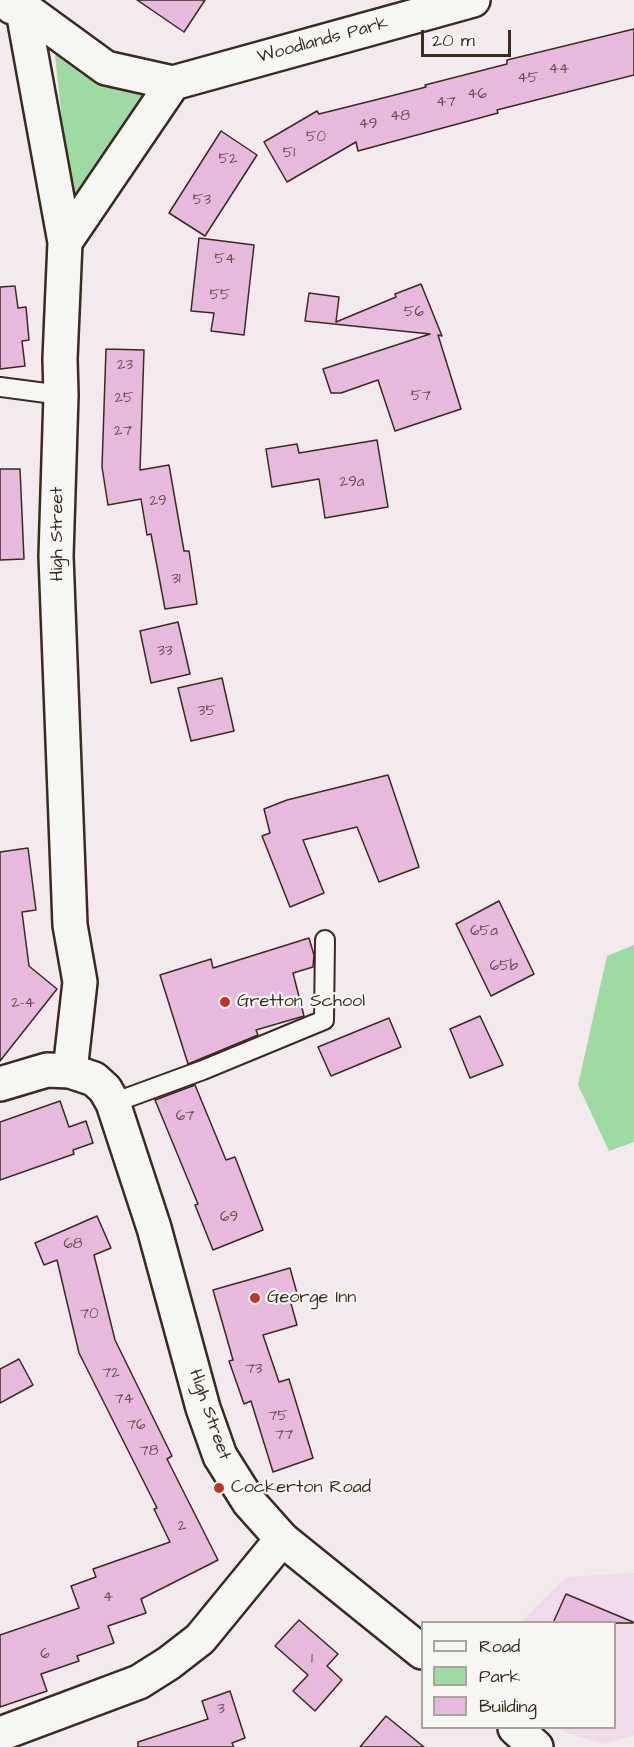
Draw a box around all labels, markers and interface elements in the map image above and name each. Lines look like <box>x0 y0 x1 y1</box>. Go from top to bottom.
street label: Woodlands Park <box>255 13 391 69</box>
scale bar <box>424 18 514 56</box>
text: 20 m <box>432 28 475 53</box>
house number: 44 <box>549 61 569 79</box>
house number: 45 <box>518 70 538 88</box>
house number: 46 <box>467 86 487 104</box>
house number: 47 <box>436 94 456 112</box>
house number: 48 <box>390 108 410 126</box>
house number: 49 <box>359 116 377 134</box>
house number: 50 <box>306 129 326 147</box>
house number: 51 <box>283 145 295 163</box>
house number: 52 <box>218 151 238 169</box>
house number: 53 <box>193 192 211 210</box>
house number: 54 <box>215 251 235 269</box>
house number: 55 <box>209 287 231 305</box>
house number: 56 <box>404 304 424 322</box>
house number: 23 <box>117 357 133 375</box>
house number: 57 <box>411 388 431 406</box>
house number: 25 <box>114 390 134 408</box>
house number: 27 <box>114 423 132 441</box>
house number: 29a <box>340 474 364 492</box>
street label: High Street <box>47 487 69 581</box>
house number: 29 <box>149 493 167 511</box>
house number: 31 <box>171 571 181 589</box>
house number: 33 <box>157 643 173 661</box>
house number: 35 <box>198 703 216 721</box>
house number: 65a <box>470 923 498 941</box>
house number: 65b <box>490 958 518 976</box>
place label: Gretton School <box>237 991 365 1013</box>
house number: 2-4 <box>11 995 35 1013</box>
marker: Gretton School <box>218 995 232 1009</box>
house number: 67 <box>176 1108 194 1126</box>
house number: 69 <box>220 1209 238 1227</box>
house number: 68 <box>63 1236 83 1254</box>
place label: George Inn <box>267 1287 356 1309</box>
marker: George Inn <box>248 1291 262 1305</box>
house number: 70 <box>80 1306 98 1324</box>
house number: 73 <box>246 1361 262 1379</box>
house number: 72 <box>102 1365 120 1383</box>
street label: High Street <box>183 1367 235 1463</box>
house number: 74 <box>114 1391 134 1409</box>
house number: 75 <box>268 1408 288 1426</box>
house number: 76 <box>127 1417 145 1435</box>
house number: 77 <box>275 1427 293 1445</box>
house number: 78 <box>140 1443 158 1461</box>
place label: Cockerton Road <box>231 1477 371 1499</box>
marker: Cockerton Road <box>212 1481 226 1495</box>
house number: 2 <box>178 1518 186 1536</box>
house number: 4 <box>103 1589 113 1607</box>
legend <box>421 1621 616 1729</box>
text: Road <box>479 1634 520 1659</box>
house number: 6 <box>40 1646 50 1664</box>
house number: 1 <box>311 1651 313 1669</box>
text: Park <box>479 1664 521 1689</box>
text: Building <box>479 1694 537 1719</box>
house number: 3 <box>217 1701 225 1719</box>

